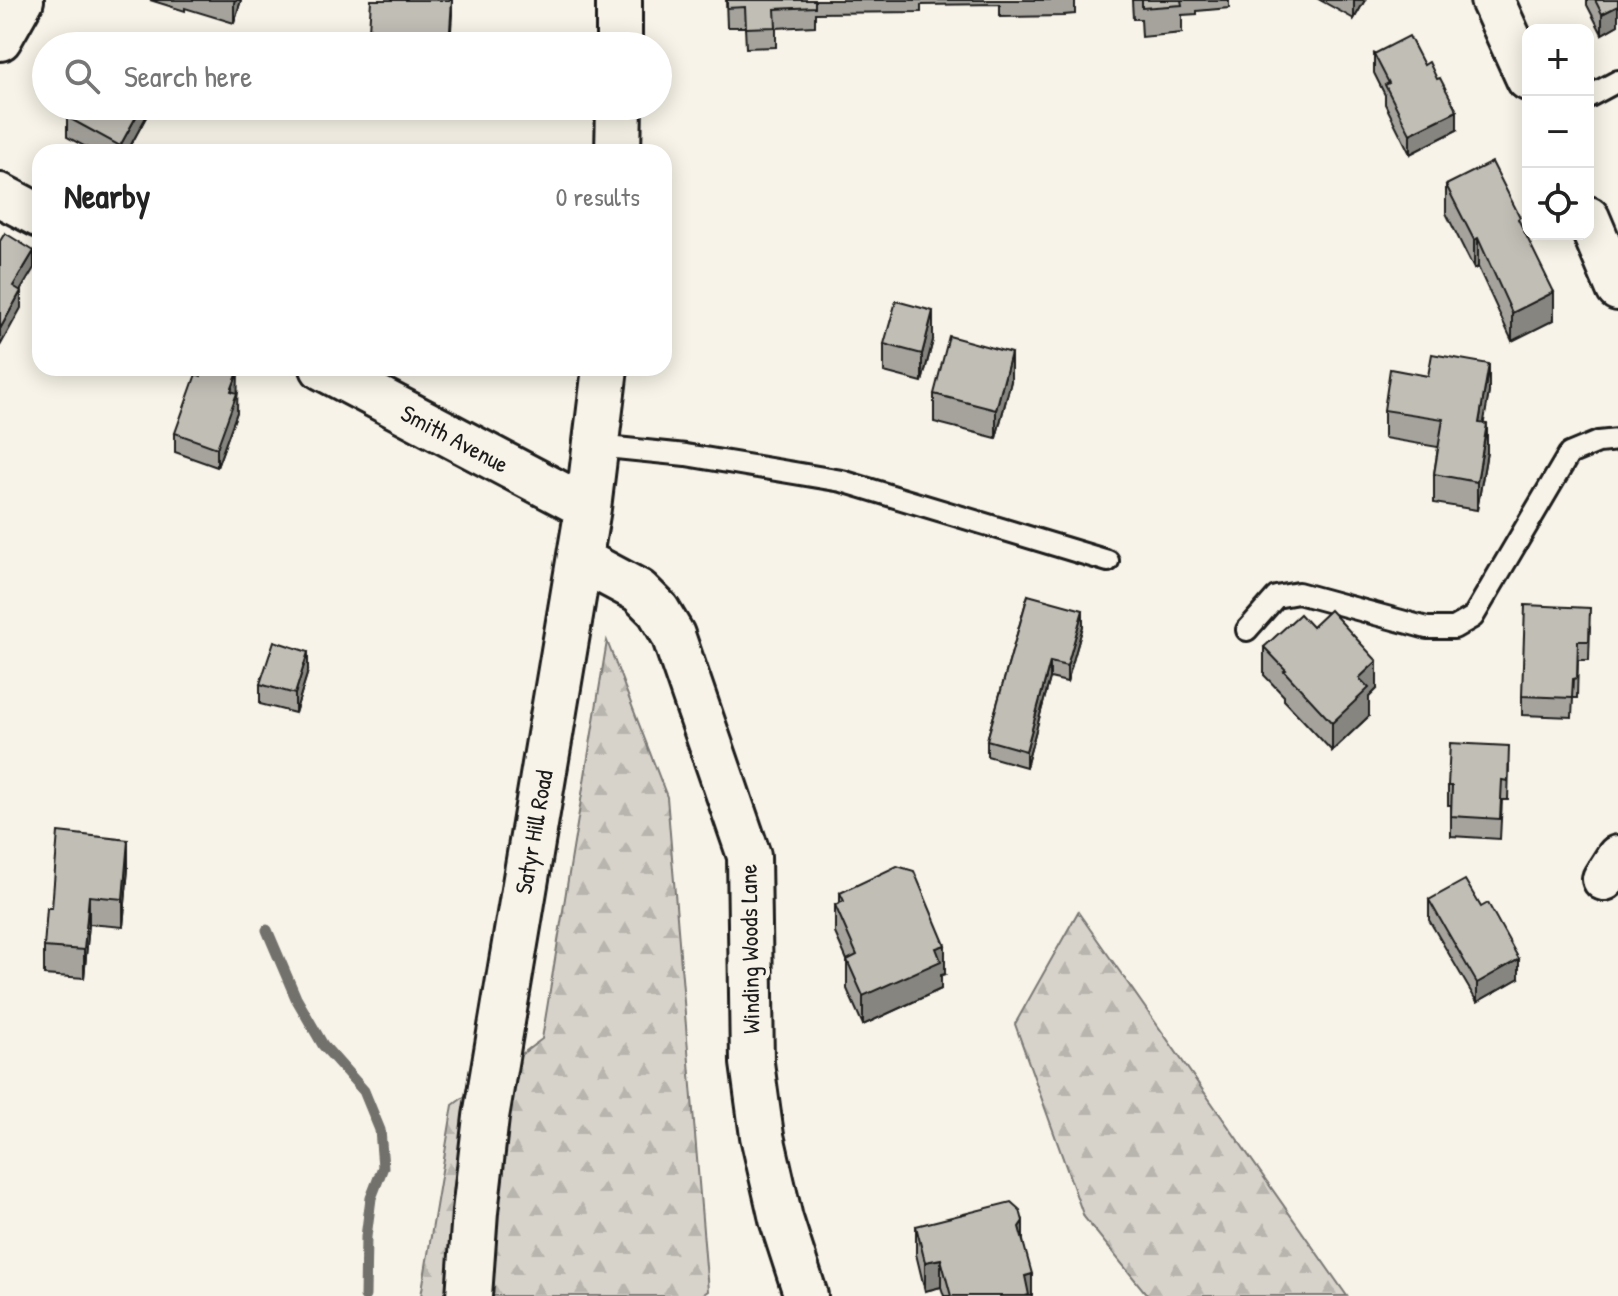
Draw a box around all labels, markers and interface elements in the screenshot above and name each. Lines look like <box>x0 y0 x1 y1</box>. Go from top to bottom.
map controls <box>1522 24 1594 240</box>
button: + <box>1522 24 1594 96</box>
search box <box>32 32 672 120</box>
icon: search <box>60 54 104 98</box>
text: Search here <box>124 56 252 96</box>
button: − <box>1522 96 1594 168</box>
button: locate <box>1522 168 1594 240</box>
text: Nearby <box>64 173 150 219</box>
text: 0 results <box>556 179 640 214</box>
street label: Smith Avenue <box>396 396 515 480</box>
street label: Satyr Hill Road <box>506 767 560 897</box>
street label: Winding Woods Lane <box>732 863 766 1034</box>

